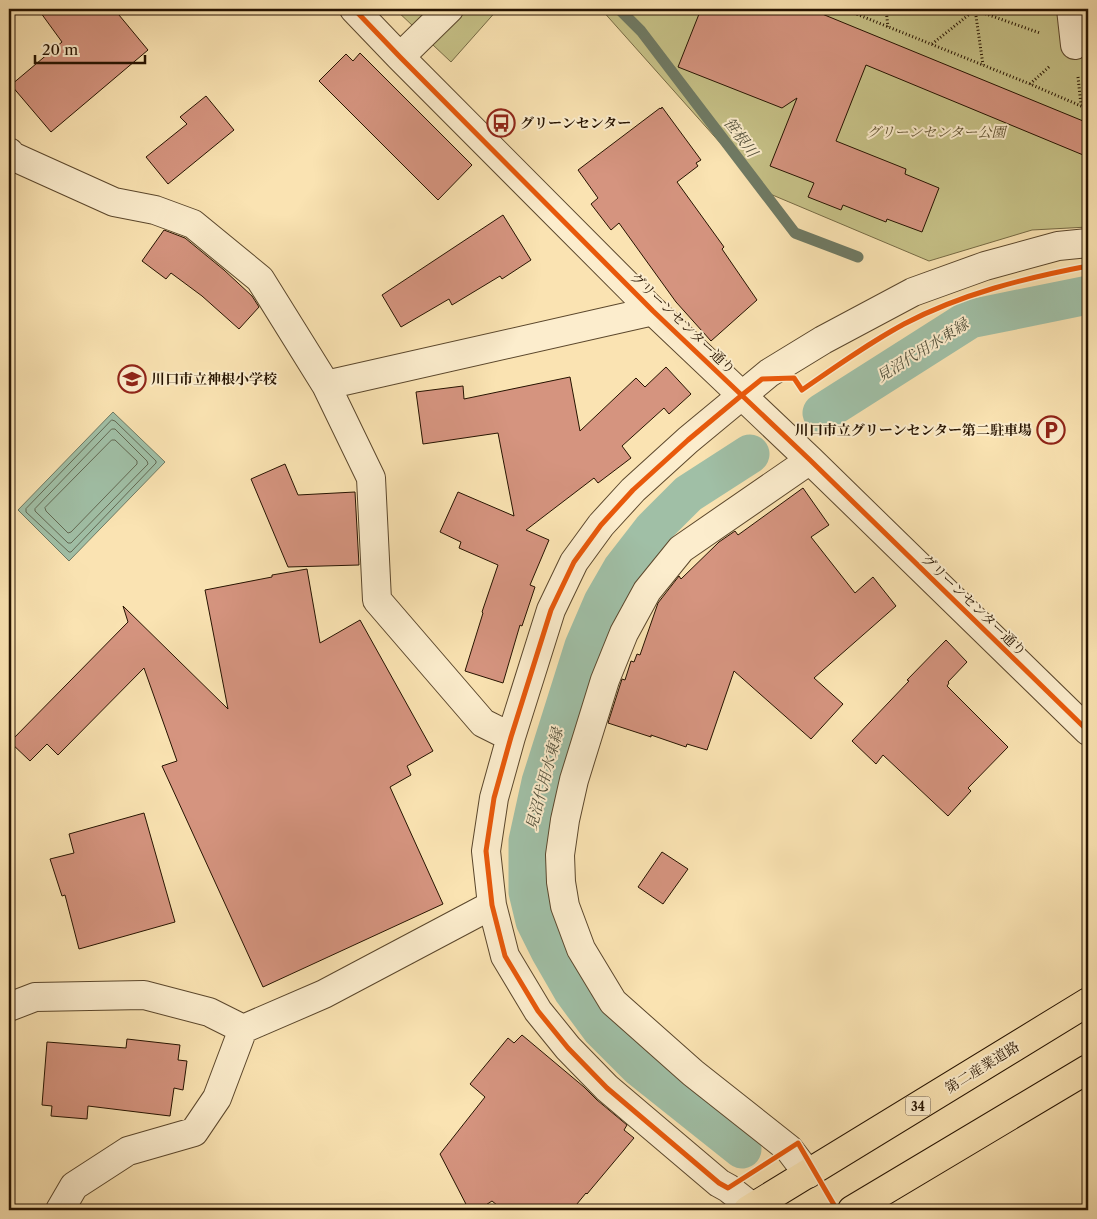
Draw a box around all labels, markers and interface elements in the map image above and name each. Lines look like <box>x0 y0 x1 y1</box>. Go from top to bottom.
scale bar <box>35 32 145 64</box>
text: 20 m <box>42 40 78 59</box>
bus stop icon: グリーンセンター <box>486 108 516 138</box>
water label: 笹根川 <box>720 113 763 162</box>
place label: グリーンセンター <box>520 114 631 132</box>
park label: グリーンセンター公園 <box>866 123 1008 141</box>
street label: グリーンセンター通り <box>627 268 739 378</box>
water label: 見沼代用水東縁 <box>872 313 973 386</box>
school or university icon: 川口市立神根小学校 <box>117 364 147 394</box>
place label: 川口市立神根小学校 <box>151 370 277 388</box>
parking icon: 川口市立グリーンセンター第二駐車場 <box>1036 415 1066 445</box>
place label: 川口市立グリーンセンター第二駐車場 <box>795 421 1032 439</box>
street label: グリーンセンター通り <box>918 550 1030 660</box>
water label: 見沼代用水東縁 <box>521 724 567 832</box>
street label: 第二産業道路 <box>942 1037 1022 1097</box>
road number: 34 <box>906 1096 930 1116</box>

